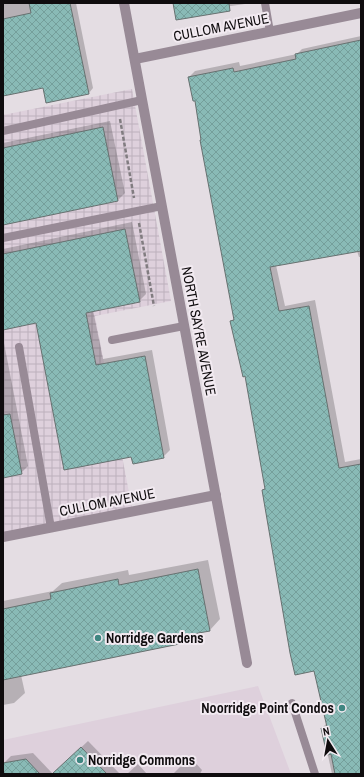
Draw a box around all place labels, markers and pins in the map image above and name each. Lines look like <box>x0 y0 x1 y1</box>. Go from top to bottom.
place label: Norridge Gardens <box>106 629 204 647</box>
marker: Norridge Gardens <box>93 633 103 643</box>
place label: Noorridge Point Condos <box>201 699 334 717</box>
marker: Noorridge Point Condos <box>337 703 347 713</box>
place label: Norridge Commons <box>88 751 195 769</box>
marker: Norridge Commons <box>75 755 85 765</box>

